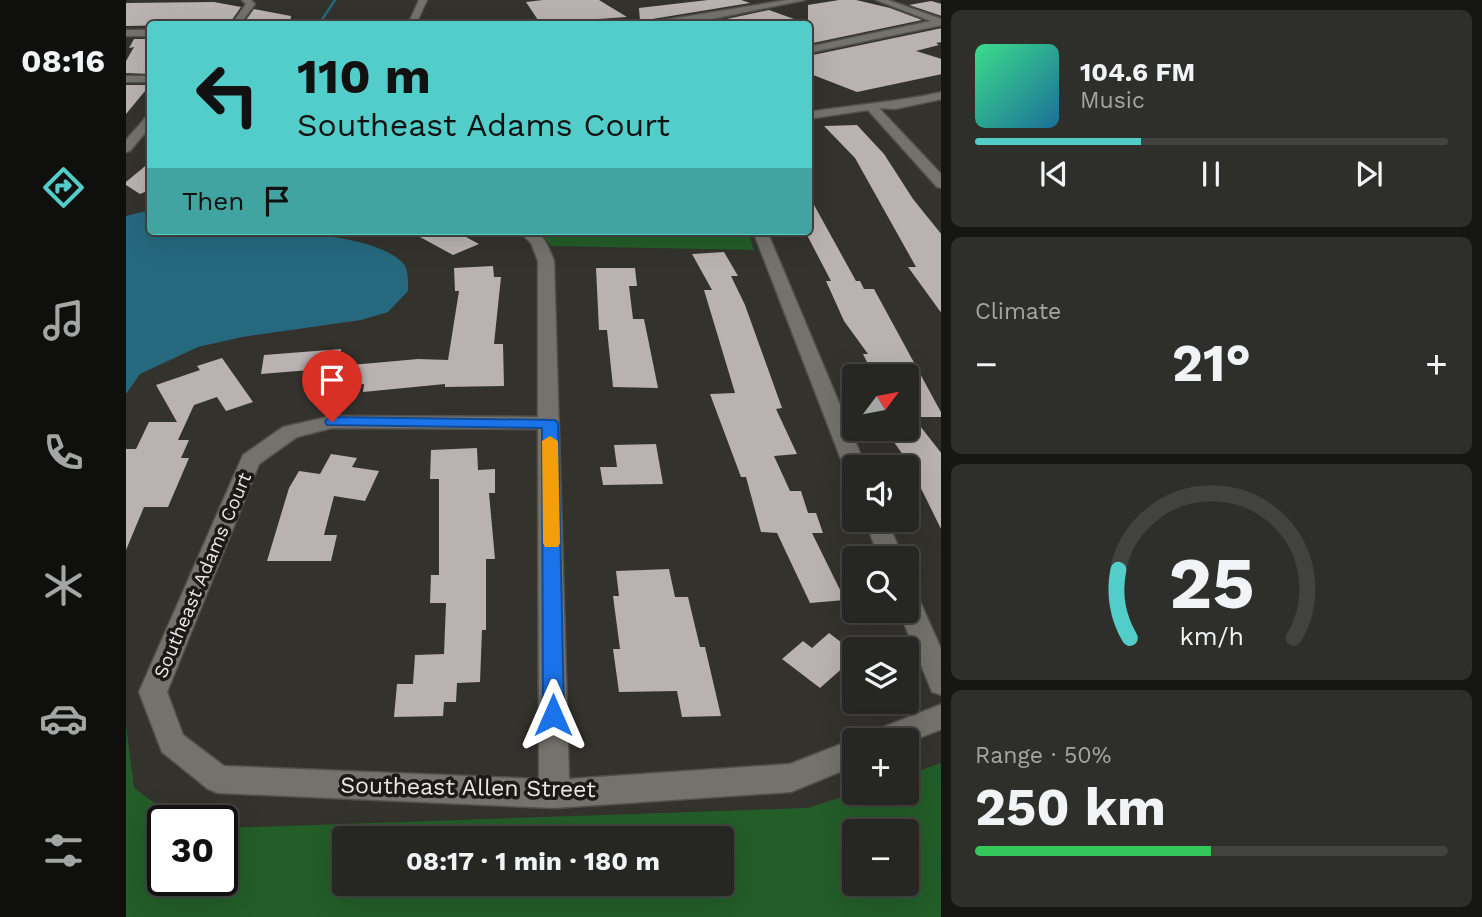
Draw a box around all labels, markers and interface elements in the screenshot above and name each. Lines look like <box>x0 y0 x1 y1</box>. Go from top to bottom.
text: 08:16 <box>21 42 105 80</box>
text: 110 m <box>297 47 431 105</box>
icon: left <box>182 49 273 140</box>
text: 104.6 FM <box>1080 57 1195 87</box>
text: Music <box>1080 87 1145 114</box>
text: Southeast Adams Court <box>297 106 670 144</box>
icon: previous <box>1035 155 1073 193</box>
icon: pause <box>1192 155 1230 193</box>
icon: next <box>1350 155 1388 193</box>
icon: directions <box>39 163 88 212</box>
icon: arrive <box>258 182 296 220</box>
text: Then <box>182 186 244 216</box>
icon: music <box>39 296 88 345</box>
text: Climate <box>975 298 1061 325</box>
text: 21° <box>1172 333 1251 394</box>
text: − <box>975 342 998 386</box>
text: + <box>1425 342 1448 386</box>
pin <box>302 350 362 422</box>
icon: arrive <box>313 361 351 399</box>
north arrow <box>842 364 919 441</box>
map controls <box>842 364 919 896</box>
icon: phone <box>39 428 88 477</box>
button: sound <box>842 455 919 532</box>
street label: Southeast Adams Court <box>149 469 256 682</box>
text: 25 <box>1169 540 1254 626</box>
button: search <box>842 546 919 623</box>
icon: climate <box>39 561 88 610</box>
text: km/h <box>1179 622 1244 651</box>
button: layers <box>842 637 919 714</box>
position arrow <box>516 678 590 752</box>
icon: car <box>39 694 88 743</box>
button: + <box>842 728 919 805</box>
text: Range · 50% <box>975 742 1111 769</box>
street label: Southeast Allen Street <box>340 772 596 803</box>
text: 250 km <box>975 777 1166 838</box>
speed limit sign: 30 <box>147 805 238 896</box>
button: − <box>842 819 919 896</box>
icon: filters <box>39 826 88 875</box>
text: 08:17 · 1 min · 180 m <box>406 846 660 876</box>

